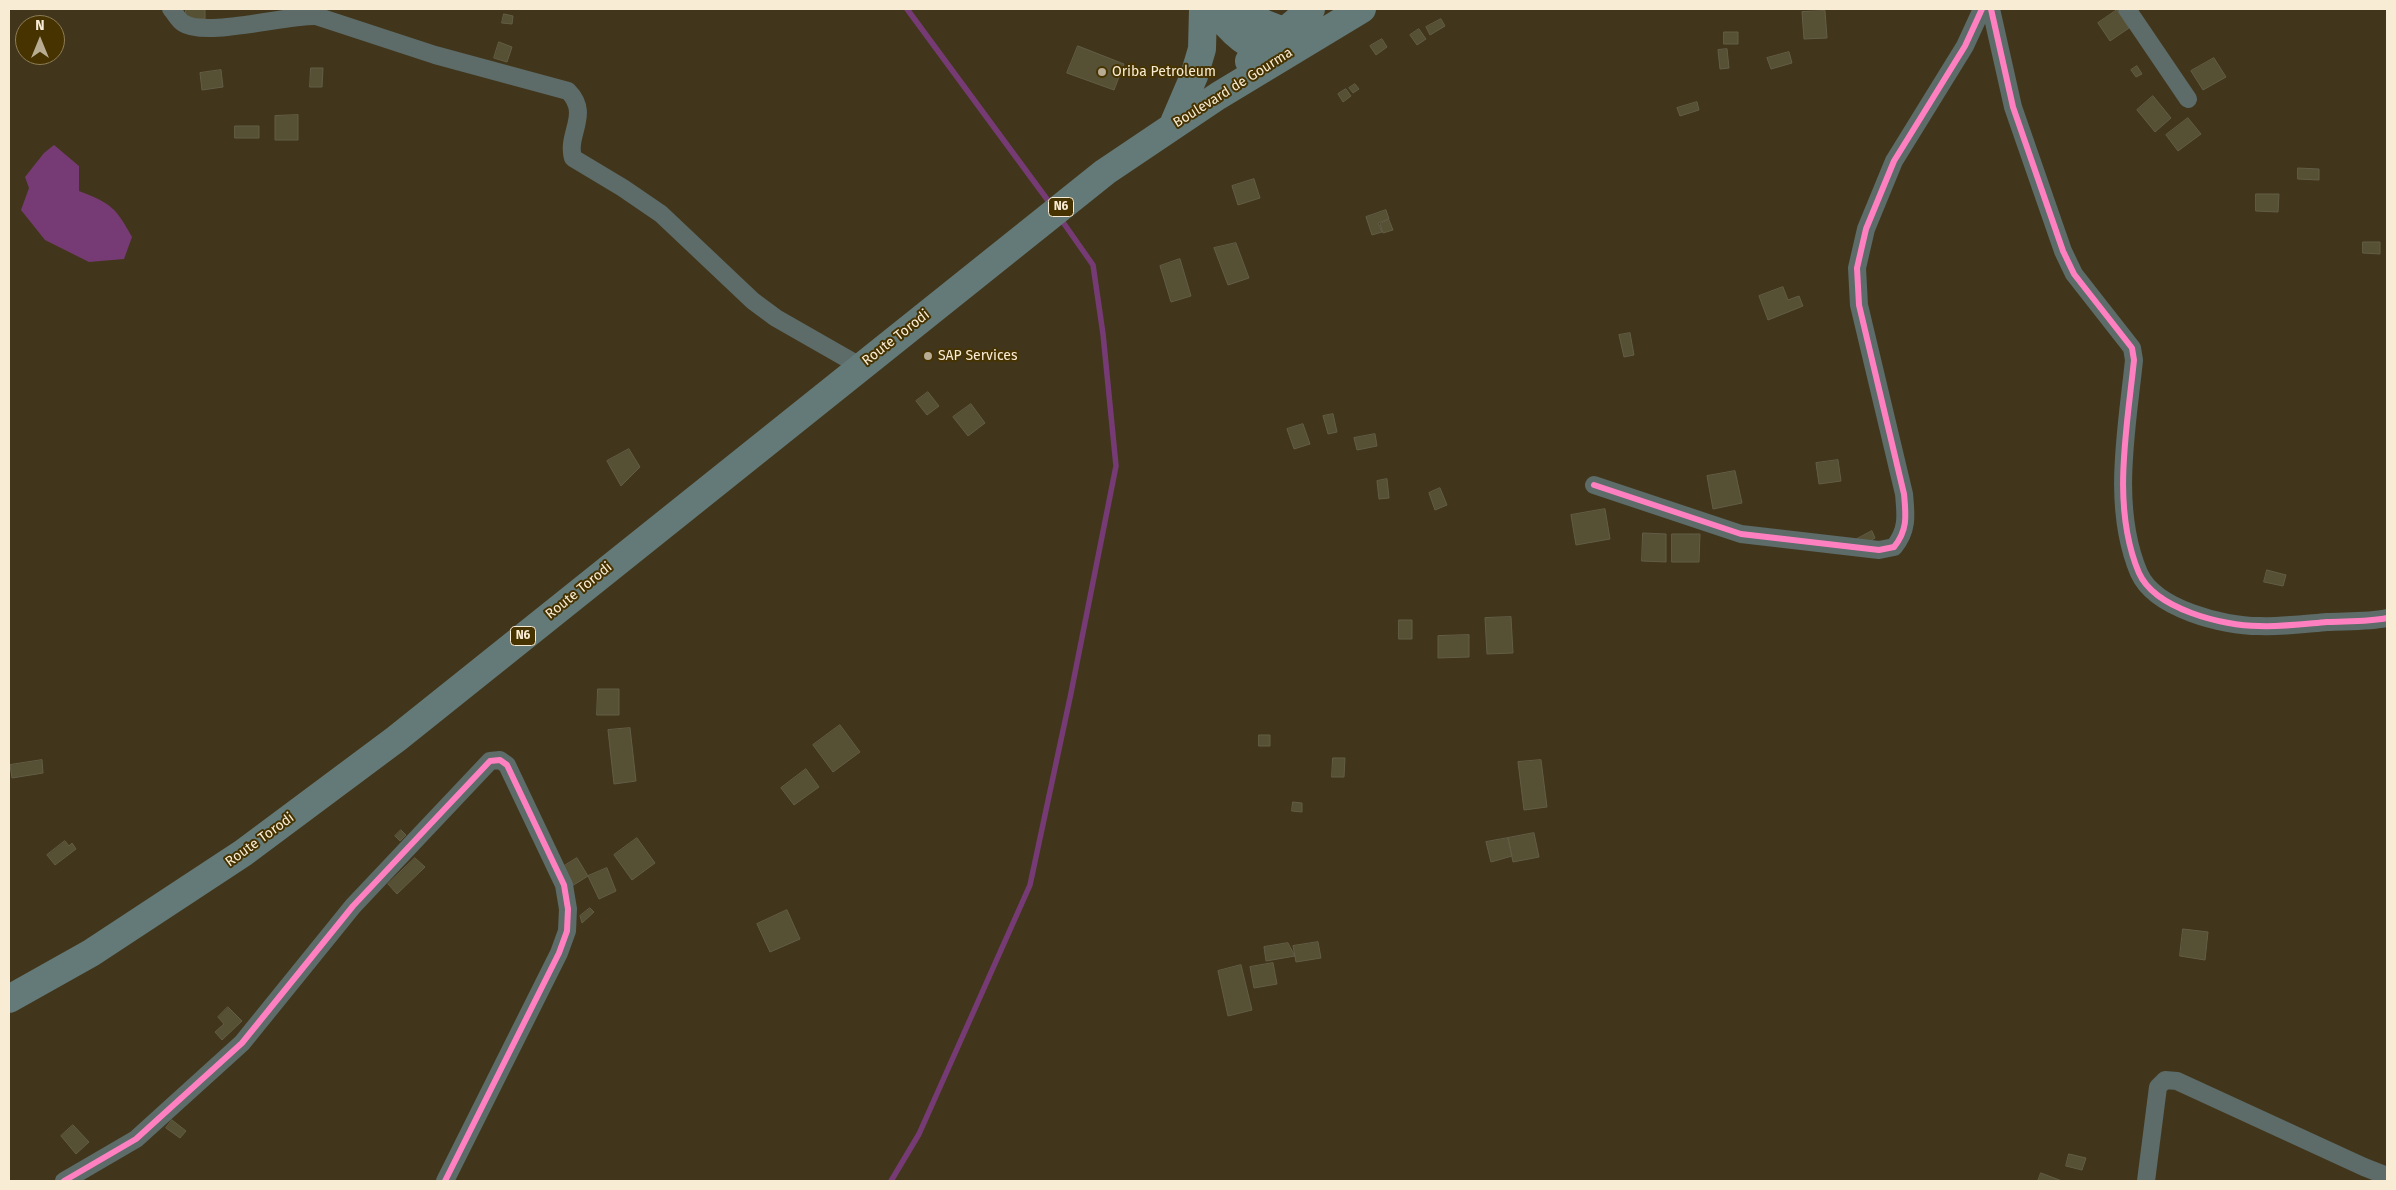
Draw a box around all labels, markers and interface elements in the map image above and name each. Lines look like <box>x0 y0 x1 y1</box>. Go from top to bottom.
north arrow <box>15 15 65 65</box>
text: N <box>35 17 45 34</box>
street label: Boulevard de Gourma <box>1170 44 1296 132</box>
place label: Oriba Petroleum <box>1112 64 1216 80</box>
marker: Oriba Petroleum <box>1096 66 1108 78</box>
road number: N6 <box>1048 198 1074 216</box>
street label: Route Torodi <box>859 306 933 370</box>
place label: SAP Services <box>938 348 1018 364</box>
marker: SAP Services <box>922 350 934 362</box>
street label: Route Torodi <box>542 559 616 623</box>
road number: N6 <box>510 626 536 646</box>
street label: Route Torodi <box>222 809 298 871</box>

